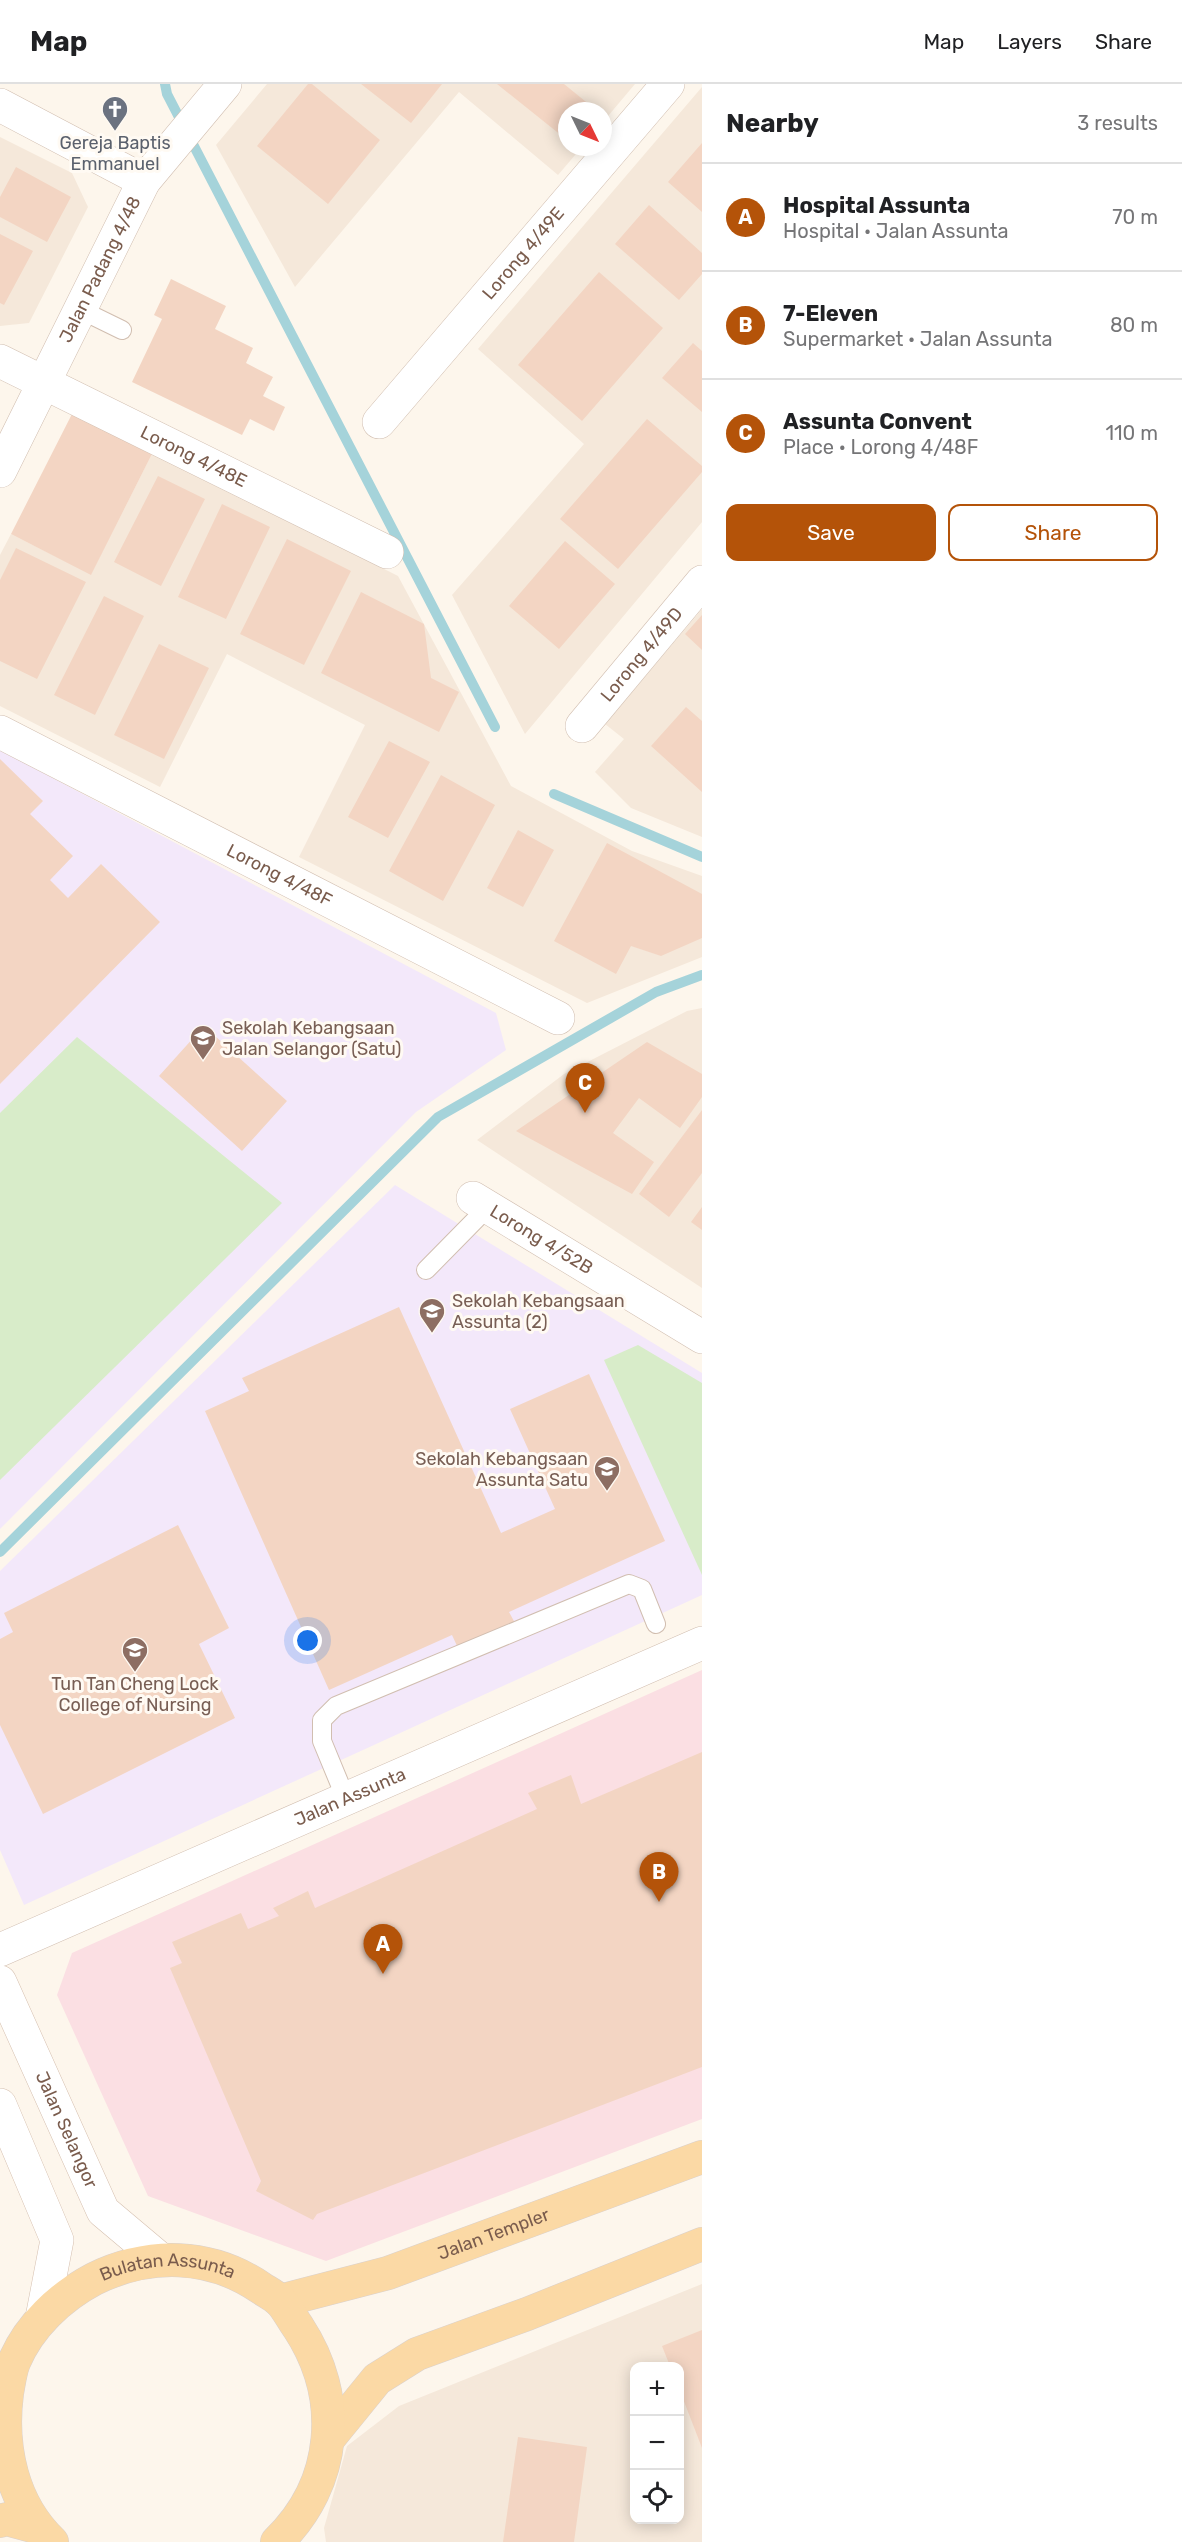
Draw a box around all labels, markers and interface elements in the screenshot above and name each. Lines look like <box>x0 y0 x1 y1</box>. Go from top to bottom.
text: Map <box>30 25 87 58</box>
text: Map <box>923 29 964 54</box>
text: Layers <box>997 29 1062 54</box>
text: Share <box>1095 29 1152 54</box>
church icon: Gereja Baptis Emmanuel <box>100 94 130 132</box>
north arrow <box>558 102 612 156</box>
text: Nearby <box>726 108 819 139</box>
text: 3 results <box>1077 111 1158 135</box>
place label: Gereja Baptis Emmanuel <box>59 132 171 175</box>
text: Hospital Assunta <box>783 192 970 219</box>
street label: Jalan Padang 4/48 <box>55 193 146 346</box>
street label: Lorong 4/49E <box>478 202 569 304</box>
text: A <box>738 205 753 229</box>
text: 70 m <box>1112 205 1158 229</box>
text: Hospital · Jalan Assunta <box>783 219 1009 243</box>
text: 7-Eleven <box>783 300 878 327</box>
text: B <box>738 313 753 337</box>
text: 80 m <box>1110 313 1158 337</box>
text: Supermarket · Jalan Assunta <box>783 327 1053 351</box>
text: Assunta Convent <box>783 408 972 435</box>
street label: Lorong 4/48E <box>137 421 250 492</box>
text: C <box>738 421 753 445</box>
text: 110 m <box>1106 421 1158 445</box>
text: Place · Lorong 4/48F <box>783 435 978 459</box>
button: Save <box>726 504 936 561</box>
button: Share <box>948 504 1158 561</box>
street label: Lorong 4/49D <box>596 603 687 706</box>
street label: Lorong 4/48F <box>223 839 336 911</box>
place label: Sekolah Kebangsaan Jalan Selangor (Satu) <box>222 1017 401 1060</box>
school or university icon: Sekolah Kebangsaan Jalan Selangor (Satu) <box>188 1023 218 1061</box>
pin: C <box>566 1064 604 1113</box>
street label: Lorong 4/52B <box>486 1200 597 1279</box>
place label: Sekolah Kebangsaan Assunta (2) <box>452 1290 625 1333</box>
school or university icon: Sekolah Kebangsaan Assunta (2) <box>417 1296 447 1334</box>
place label: Sekolah Kebangsaan Assunta Satu <box>415 1448 588 1491</box>
school or university icon: Sekolah Kebangsaan Assunta Satu <box>592 1454 622 1492</box>
your location <box>293 1626 322 1655</box>
school or university icon: Tun Tan Cheng Lock College of Nursing <box>120 1635 150 1673</box>
place label: Tun Tan Cheng Lock College of Nursing <box>51 1673 219 1716</box>
street label: Jalan Assunta <box>291 1763 409 1831</box>
pin: B <box>640 1852 678 1902</box>
pin: A <box>364 1924 403 1974</box>
street label: Jalan Selangor <box>31 2068 102 2192</box>
street label: Jalan Templer <box>435 2203 552 2265</box>
street label: Bulatan Assunta <box>96 2249 239 2286</box>
map controls <box>630 2362 684 2524</box>
button: + <box>630 2362 684 2416</box>
button: − <box>630 2416 684 2470</box>
button: locate <box>630 2470 684 2524</box>

